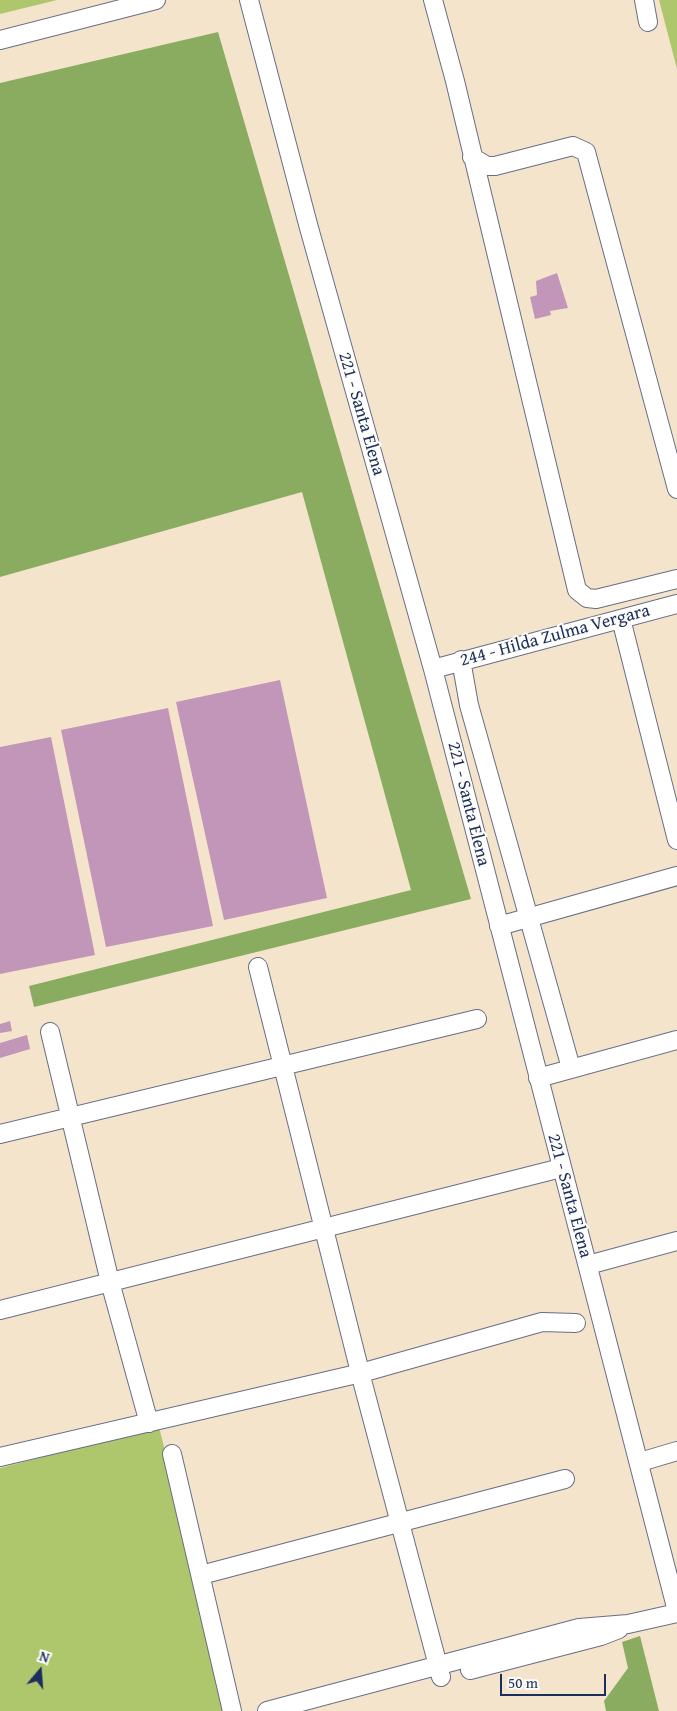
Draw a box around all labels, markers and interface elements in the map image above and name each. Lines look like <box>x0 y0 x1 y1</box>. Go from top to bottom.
street label: 221 - Santa Elena <box>333 350 389 478</box>
street label: 244 - Hilda Zulma Vergara <box>458 600 652 672</box>
street label: 221 - Santa Elena <box>442 740 494 868</box>
street label: 221 - Santa Elena <box>542 1132 596 1260</box>
north arrow <box>15 1646 65 1696</box>
text: N <box>37 1646 52 1668</box>
scale bar <box>502 1664 608 1696</box>
text: 50 m <box>508 1672 538 1693</box>

